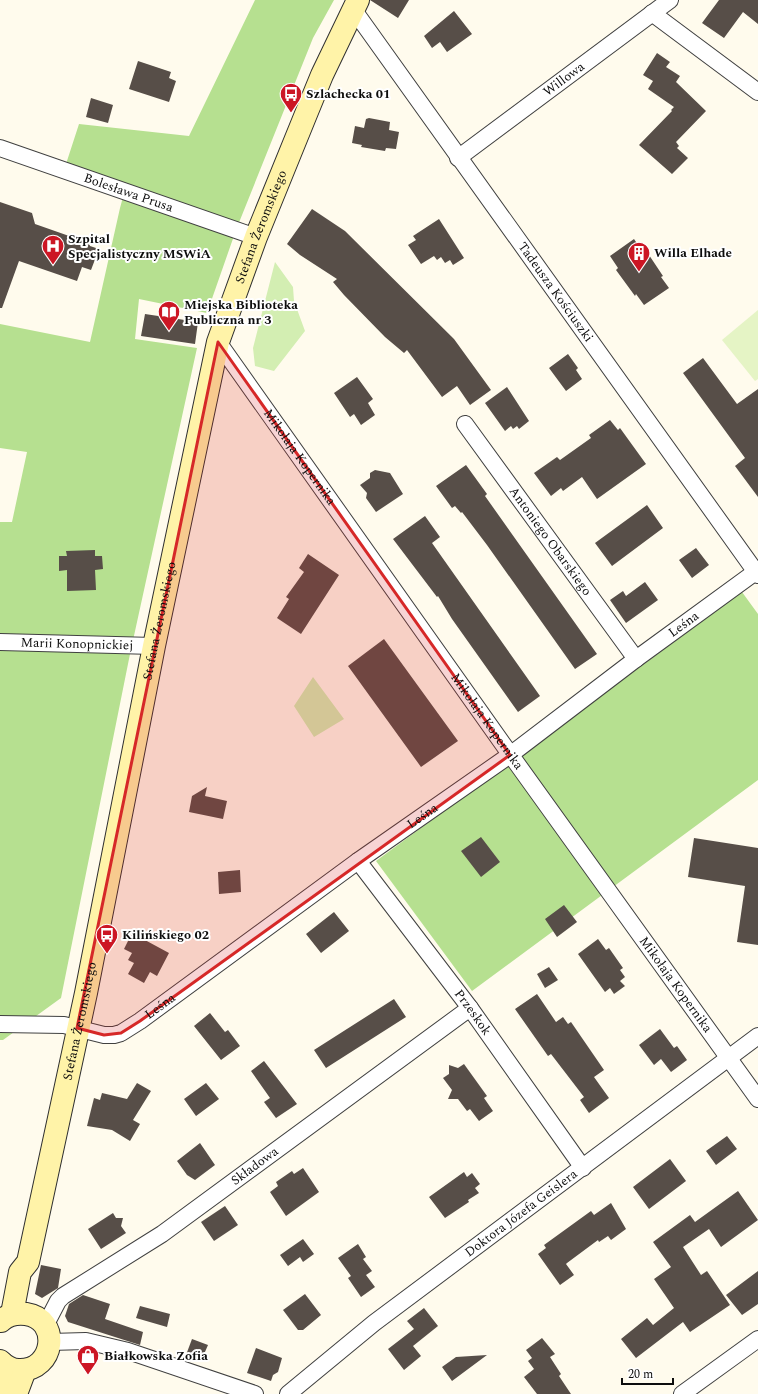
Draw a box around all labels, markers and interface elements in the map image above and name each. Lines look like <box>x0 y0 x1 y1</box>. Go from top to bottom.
street label: Willowa <box>539 57 589 101</box>
bus stop icon: Szlachecka 01 <box>278 81 304 114</box>
place label: Szlachecka 01 <box>306 84 390 104</box>
street label: Stefana Żeromskiego <box>230 167 292 287</box>
street label: Bolesława Prusa <box>81 168 177 218</box>
place label: Szpital Specjalistyczny MSWiA <box>68 229 211 264</box>
hospital icon: Szpital Specjalistyczny MSWiA <box>40 233 66 266</box>
street label: Tadeusza Kościuszki <box>513 238 598 346</box>
building icon: Willa Elhade <box>626 240 652 273</box>
place label: Willa Elhade <box>654 243 732 263</box>
place label: Miejska Biblioteka Publiczna nr 3 <box>184 295 298 330</box>
library icon: Miejska Biblioteka Publiczna nr 3 <box>156 299 182 332</box>
street label: Mikołaja Kopernika <box>258 405 341 510</box>
street label: Antoniego Obarskiego <box>504 483 597 600</box>
street label: Stefana Żeromskiego <box>138 560 182 682</box>
street label: Leśna <box>664 606 704 642</box>
street label: Marii Konopnickiej <box>20 633 134 655</box>
street label: Mikołaja Kopernika <box>446 669 529 774</box>
street label: Leśna <box>403 798 443 834</box>
bus stop icon: Kilińskiego 02 <box>94 922 120 955</box>
place label: Kilińskiego 02 <box>122 925 209 945</box>
street label: Mikołaja Kopernika <box>634 932 718 1037</box>
street label: Stefana Żeromskiego <box>57 960 102 1082</box>
street label: Przeskok <box>449 985 496 1040</box>
street label: Leśna <box>141 988 180 1024</box>
street label: Składowa <box>227 1141 283 1190</box>
street label: Doktora Józefa Geislera <box>460 1164 582 1262</box>
shop icon: Białkowska Zofia <box>75 1343 101 1376</box>
place label: Białkowska Zofia <box>104 1346 208 1366</box>
scale bar <box>622 1360 673 1386</box>
text: 20 m <box>628 1365 653 1384</box>

